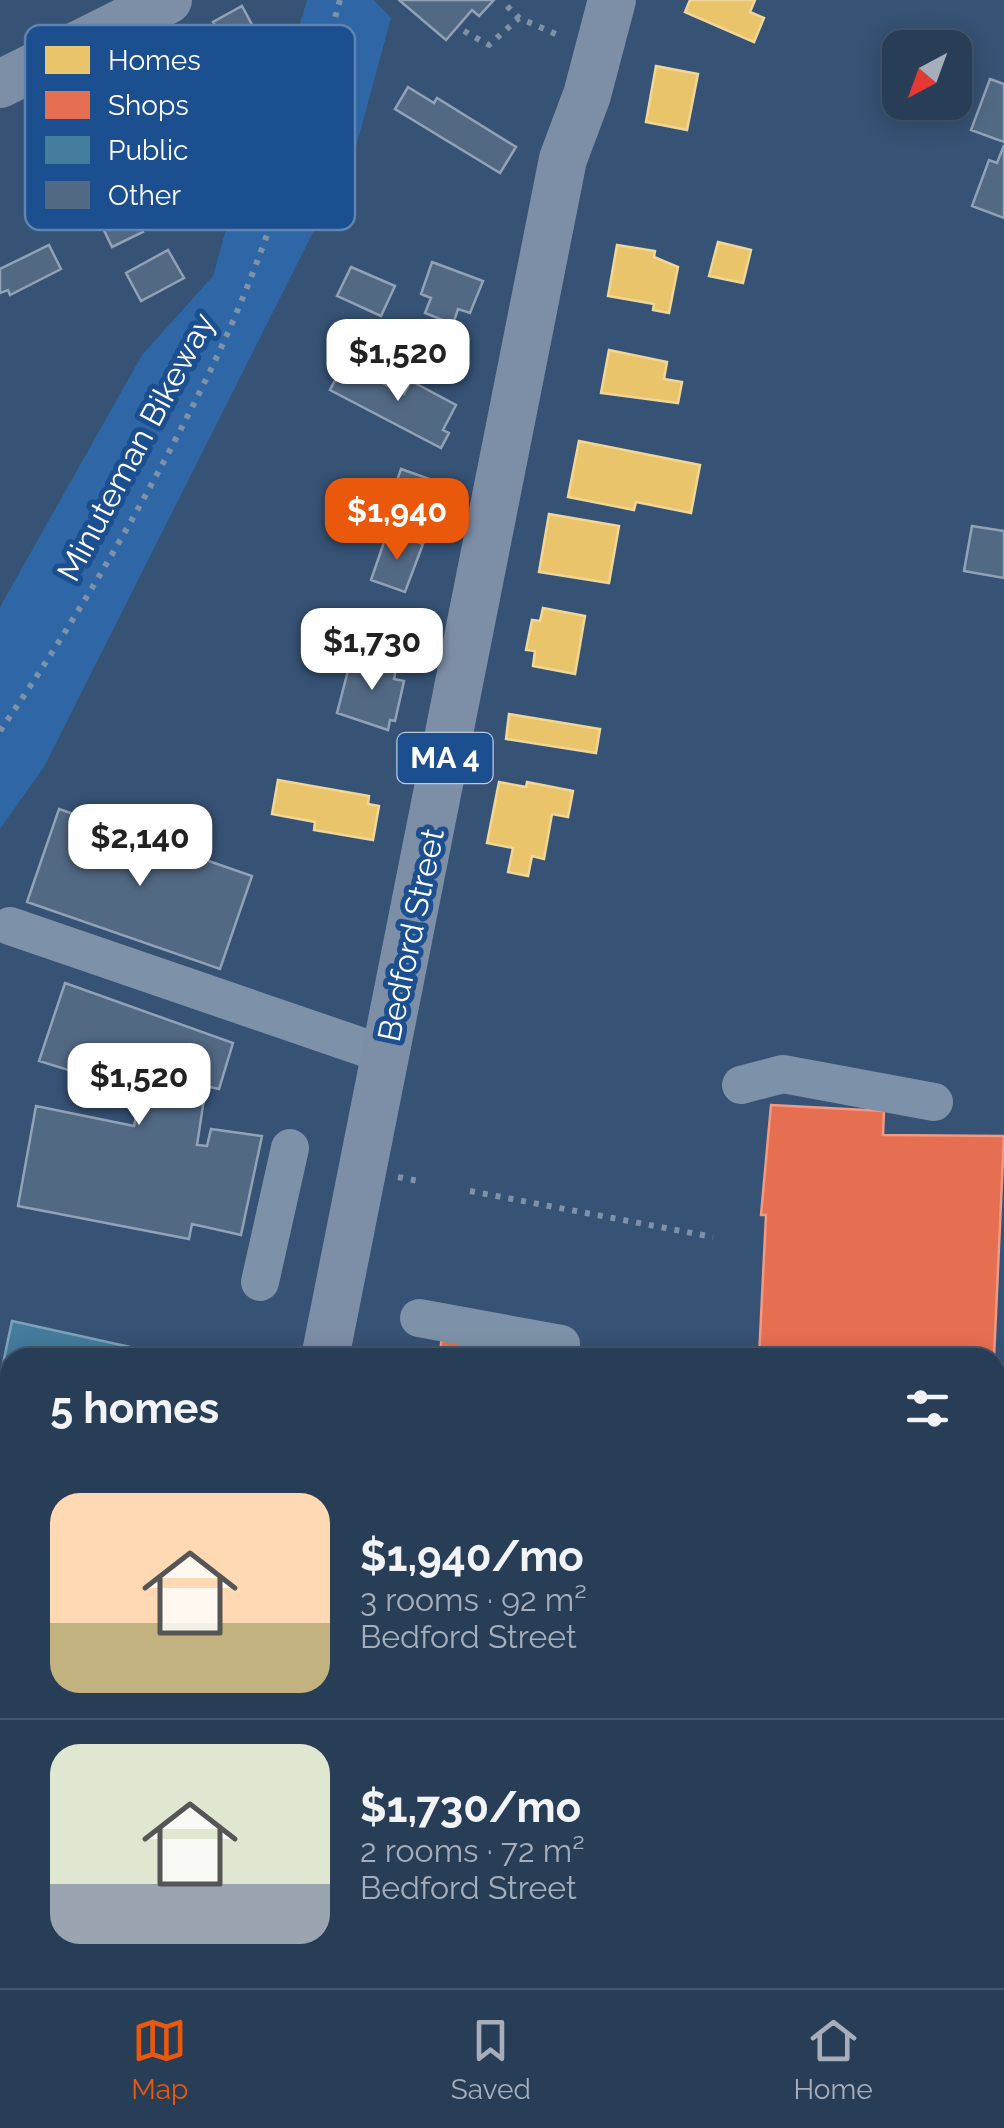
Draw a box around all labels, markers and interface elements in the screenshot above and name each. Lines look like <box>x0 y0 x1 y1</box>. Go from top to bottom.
legend <box>25 25 355 230</box>
north arrow <box>882 30 972 120</box>
map controls <box>882 30 972 120</box>
text: Homes <box>108 44 201 77</box>
text: Shops <box>108 89 189 122</box>
text: Public <box>108 134 188 167</box>
text: Other <box>108 179 181 212</box>
street label: Minuteman Bikeway <box>49 306 222 587</box>
pin: $1,520 <box>317 319 479 404</box>
text: $1,520 <box>349 333 447 370</box>
pin: $1,940 <box>316 478 478 563</box>
text: $1,940 <box>347 492 447 529</box>
pin: $1,730 <box>291 608 453 693</box>
text: $1,730 <box>323 622 421 659</box>
road number: MA 4 <box>398 733 492 783</box>
pin: $2,140 <box>59 804 221 889</box>
text: $2,140 <box>90 818 190 855</box>
street label: Bedford Street <box>370 825 451 1045</box>
pin: $1,520 <box>58 1043 220 1128</box>
text: $1,520 <box>90 1057 188 1094</box>
icon: filters <box>900 1381 955 1436</box>
text: 5 homes <box>50 1384 219 1433</box>
text: $1,940/mo <box>360 1532 584 1581</box>
icon: home <box>130 1533 250 1653</box>
text: 3 rooms · 92 m² <box>360 1581 587 1618</box>
text: Bedford Street <box>360 1618 577 1655</box>
text: $1,730/mo <box>360 1783 581 1832</box>
icon: home <box>130 1784 250 1904</box>
text: 2 rooms · 72 m² <box>360 1832 585 1869</box>
text: Bedford Street <box>360 1869 577 1906</box>
tab: Map <box>131 2013 188 2106</box>
tab: Saved <box>451 2013 531 2106</box>
tab: Home <box>793 2013 873 2106</box>

